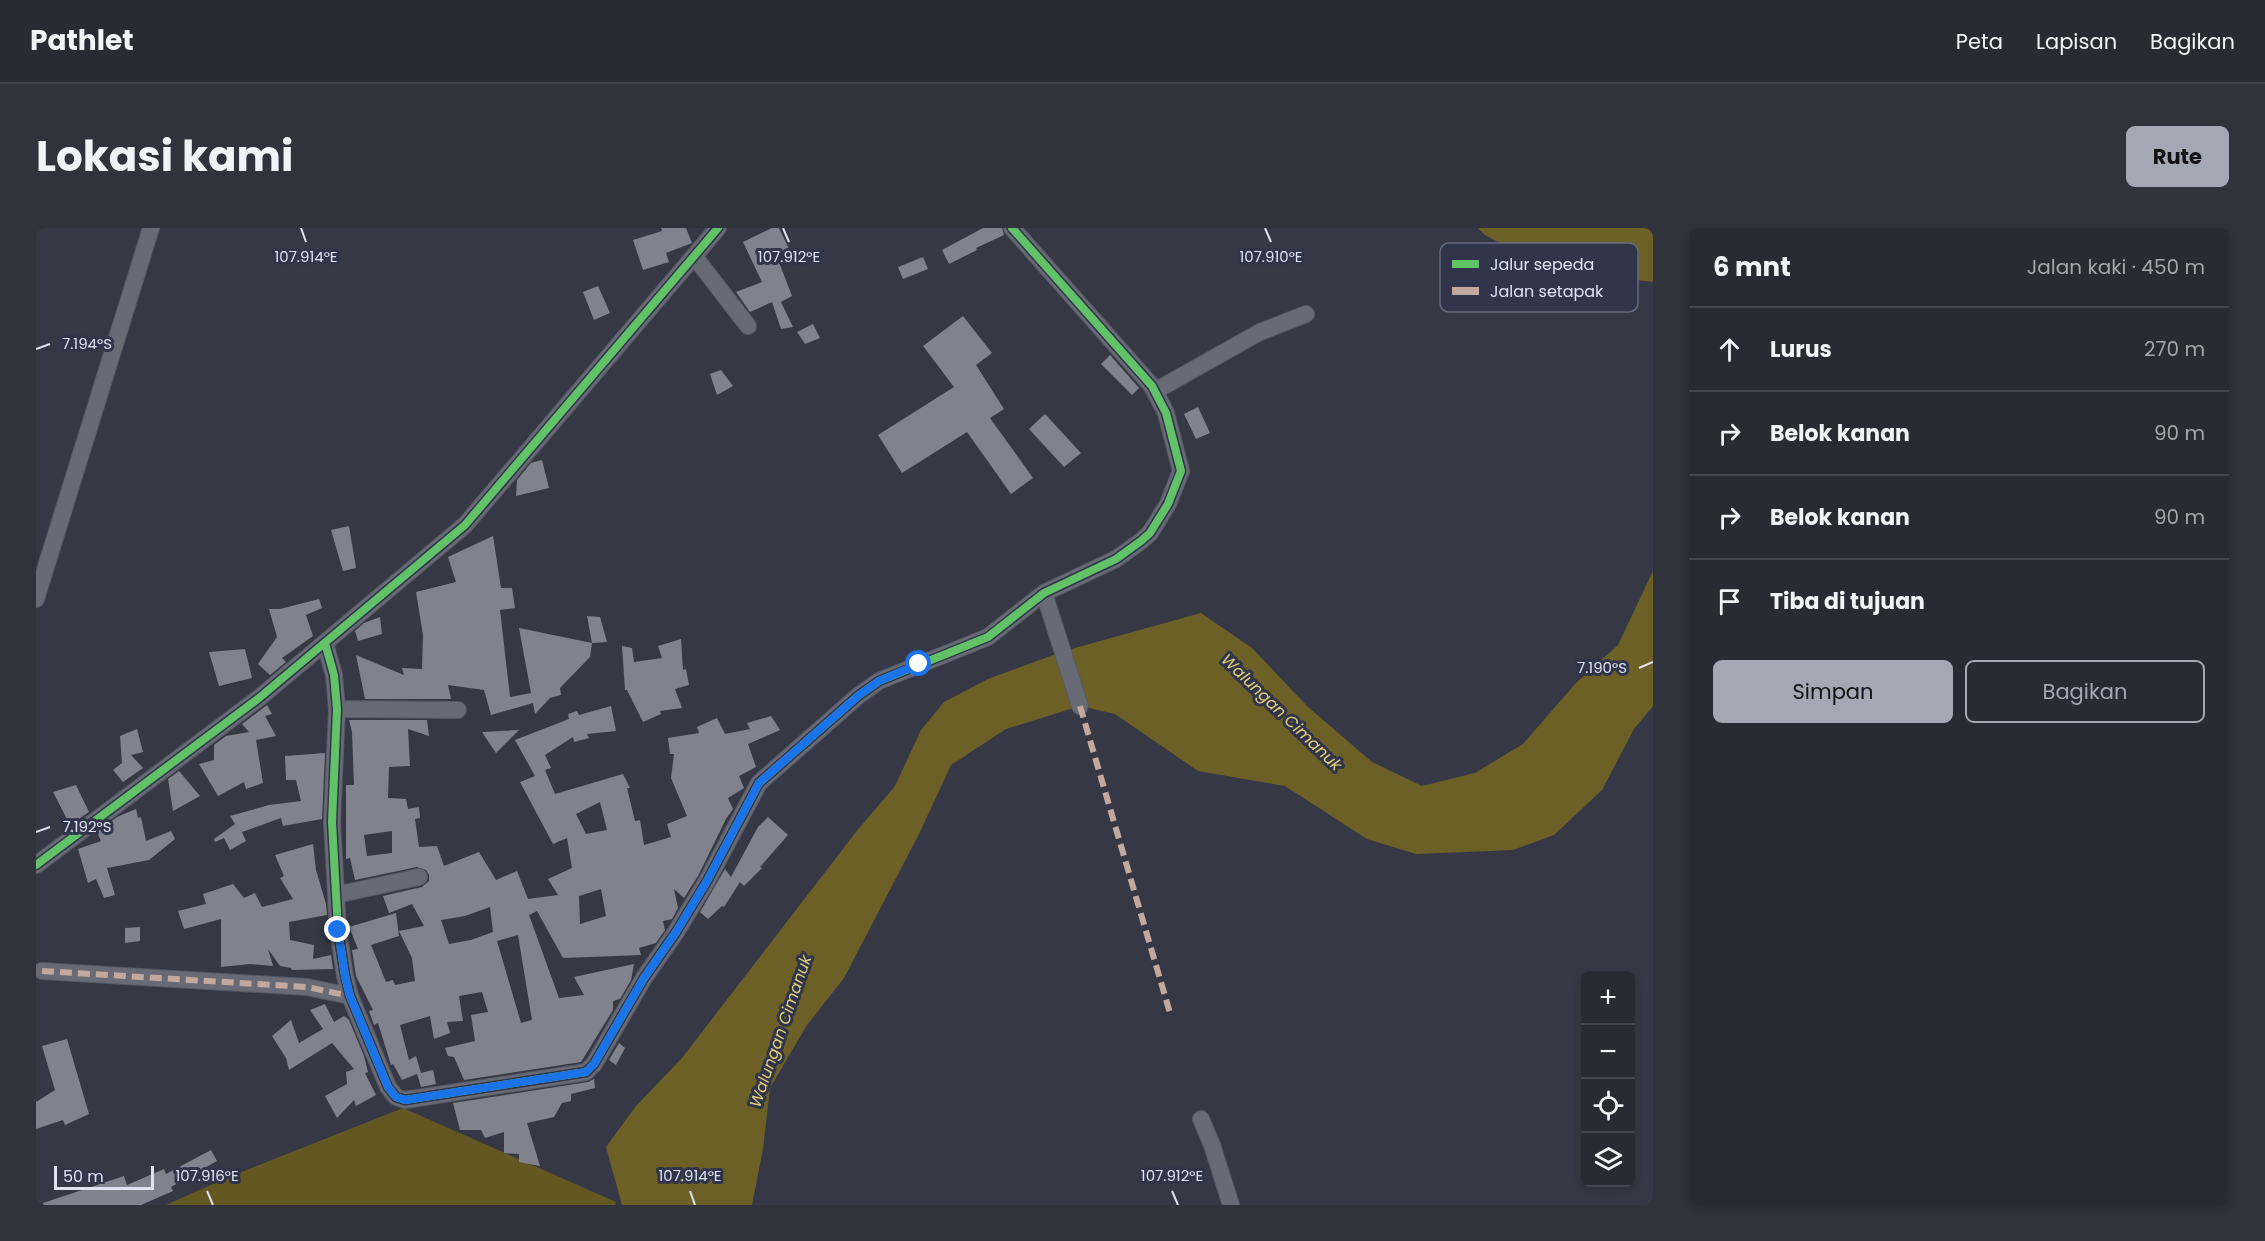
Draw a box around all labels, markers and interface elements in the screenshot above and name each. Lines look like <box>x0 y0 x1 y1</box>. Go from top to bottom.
text: Pathlet <box>30 21 134 60</box>
text: Peta <box>1956 27 2003 56</box>
text: Lapisan <box>2036 27 2117 56</box>
text: Bagikan <box>2150 27 2235 56</box>
button: Rute <box>2126 126 2229 187</box>
text: Lokasi kami <box>36 127 293 186</box>
legend <box>1440 243 1638 312</box>
text: 107.914°E <box>274 246 338 267</box>
text: 107.912°E <box>758 246 820 267</box>
text: 107.910°E <box>1239 246 1303 267</box>
text: 6 mnt <box>1713 249 1791 285</box>
text: Jalur sepeda <box>1490 253 1594 276</box>
text: Jalan kaki · 450 m <box>2027 253 2205 281</box>
text: Jalan setapak <box>1490 280 1604 303</box>
text: 7.194°S <box>62 333 112 354</box>
icon: ahead <box>1713 333 1746 366</box>
text: Lurus <box>1770 334 1832 365</box>
text: 270 m <box>2144 335 2205 363</box>
icon: right <box>1713 417 1746 450</box>
text: Belok kanan <box>1770 418 1910 449</box>
text: 90 m <box>2154 419 2205 447</box>
icon: right <box>1713 501 1746 534</box>
text: Belok kanan <box>1770 502 1910 533</box>
text: 90 m <box>2154 503 2205 531</box>
icon: arrive <box>1713 585 1746 618</box>
text: Tiba di tujuan <box>1770 586 1925 617</box>
water label: Walungan Cimanuk <box>1216 649 1348 777</box>
route start <box>905 650 931 676</box>
text: 7.190°S <box>1577 657 1627 678</box>
button: Simpan <box>1713 660 1953 723</box>
button: Bagikan <box>1965 660 2205 723</box>
text: 7.192°S <box>62 816 112 837</box>
route end <box>324 916 350 942</box>
water label: Walungan Cimanuk <box>744 951 818 1110</box>
map controls <box>1581 971 1635 1187</box>
button: + <box>1581 971 1635 1025</box>
button: − <box>1581 1025 1635 1079</box>
button: locate <box>1581 1079 1635 1133</box>
button: layers <box>1581 1133 1635 1187</box>
scale bar <box>54 1163 154 1190</box>
text: 50 m <box>63 1165 104 1188</box>
text: 107.916°E <box>175 1165 239 1186</box>
text: 107.914°E <box>658 1165 722 1186</box>
text: 107.912°E <box>1141 1165 1203 1186</box>

